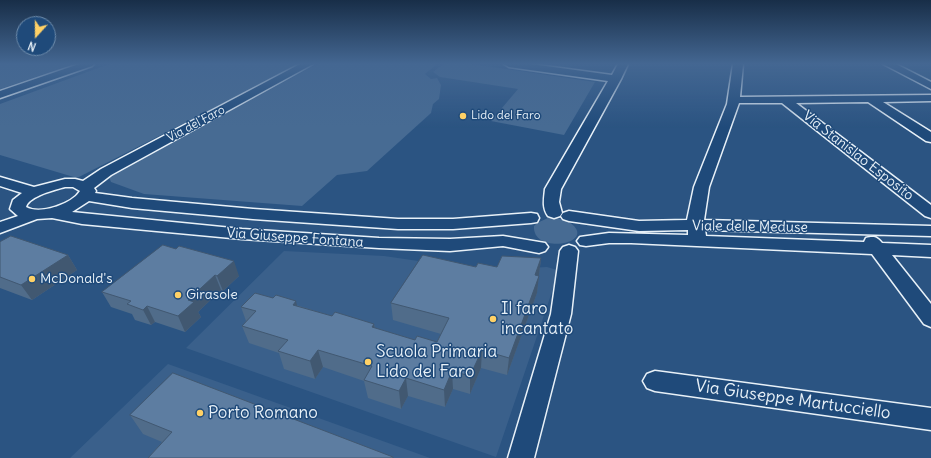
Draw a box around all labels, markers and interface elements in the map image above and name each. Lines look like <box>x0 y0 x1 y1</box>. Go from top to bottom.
north arrow <box>16 16 56 56</box>
text: N <box>26 38 38 54</box>
street label: Via del Faro <box>165 103 227 145</box>
street label: Via Stanislao Esposito <box>799 108 917 204</box>
place label: Lido del Faro <box>471 109 540 123</box>
marker: Lido del Faro <box>458 111 468 121</box>
street label: Viale delle Meduse <box>692 218 808 236</box>
street label: Via Giuseppe Fontana <box>226 225 364 251</box>
place label: McDonald's <box>40 271 113 287</box>
marker: McDonald's <box>27 274 37 284</box>
place label: Girasole <box>186 287 238 303</box>
marker: Girasole <box>173 290 183 300</box>
place label: Il faro incantato <box>501 299 573 339</box>
marker: Il faro incantato <box>488 314 498 324</box>
place label: Scuola Primaria Lido del Faro <box>376 342 497 382</box>
marker: Scuola Primaria Lido del Faro <box>363 357 373 367</box>
street label: Via Giuseppe Martucciello <box>694 376 892 424</box>
place label: Porto Romano <box>208 403 318 423</box>
marker: Porto Romano <box>195 408 205 418</box>

